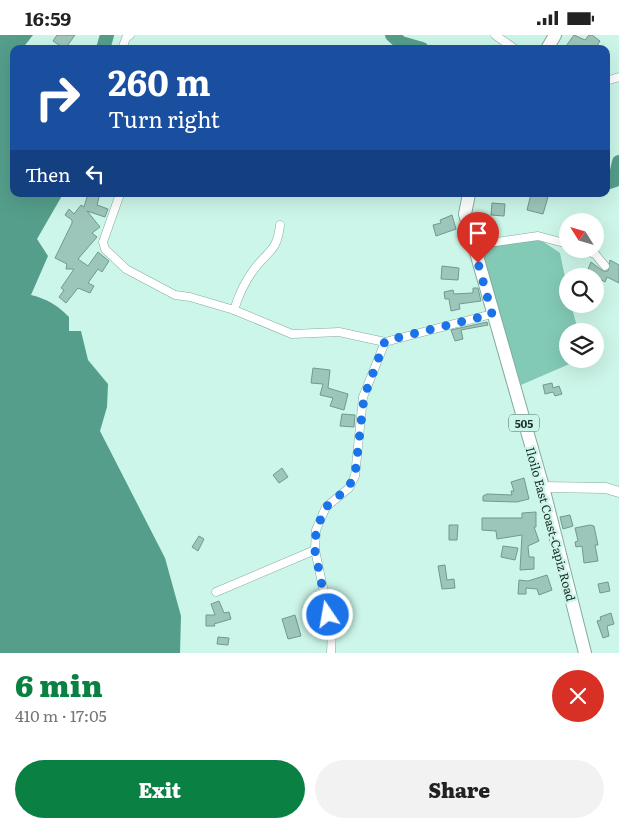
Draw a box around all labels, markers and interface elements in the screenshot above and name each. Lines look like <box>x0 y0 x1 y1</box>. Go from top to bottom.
text: 16:59 <box>25 4 71 32</box>
text: 260 m <box>108 55 211 107</box>
icon: right <box>25 65 90 130</box>
text: Turn right <box>108 102 220 135</box>
text: Then <box>25 160 71 188</box>
icon: left <box>81 160 109 188</box>
pin <box>457 212 499 263</box>
north arrow <box>559 213 604 257</box>
map controls <box>559 213 604 368</box>
icon: arrive <box>464 219 492 247</box>
button: search <box>559 268 604 313</box>
button: layers <box>559 323 604 368</box>
road number: 505 <box>509 414 539 431</box>
street label: Iloilo East Coast-Capiz Road <box>522 445 580 604</box>
position arrow <box>301 588 353 640</box>
text: 6 min <box>15 662 103 706</box>
button: close <box>552 670 604 722</box>
text: 410 m · 17:05 <box>15 703 107 727</box>
button: Exit <box>15 760 305 818</box>
button: Share <box>315 760 604 818</box>

